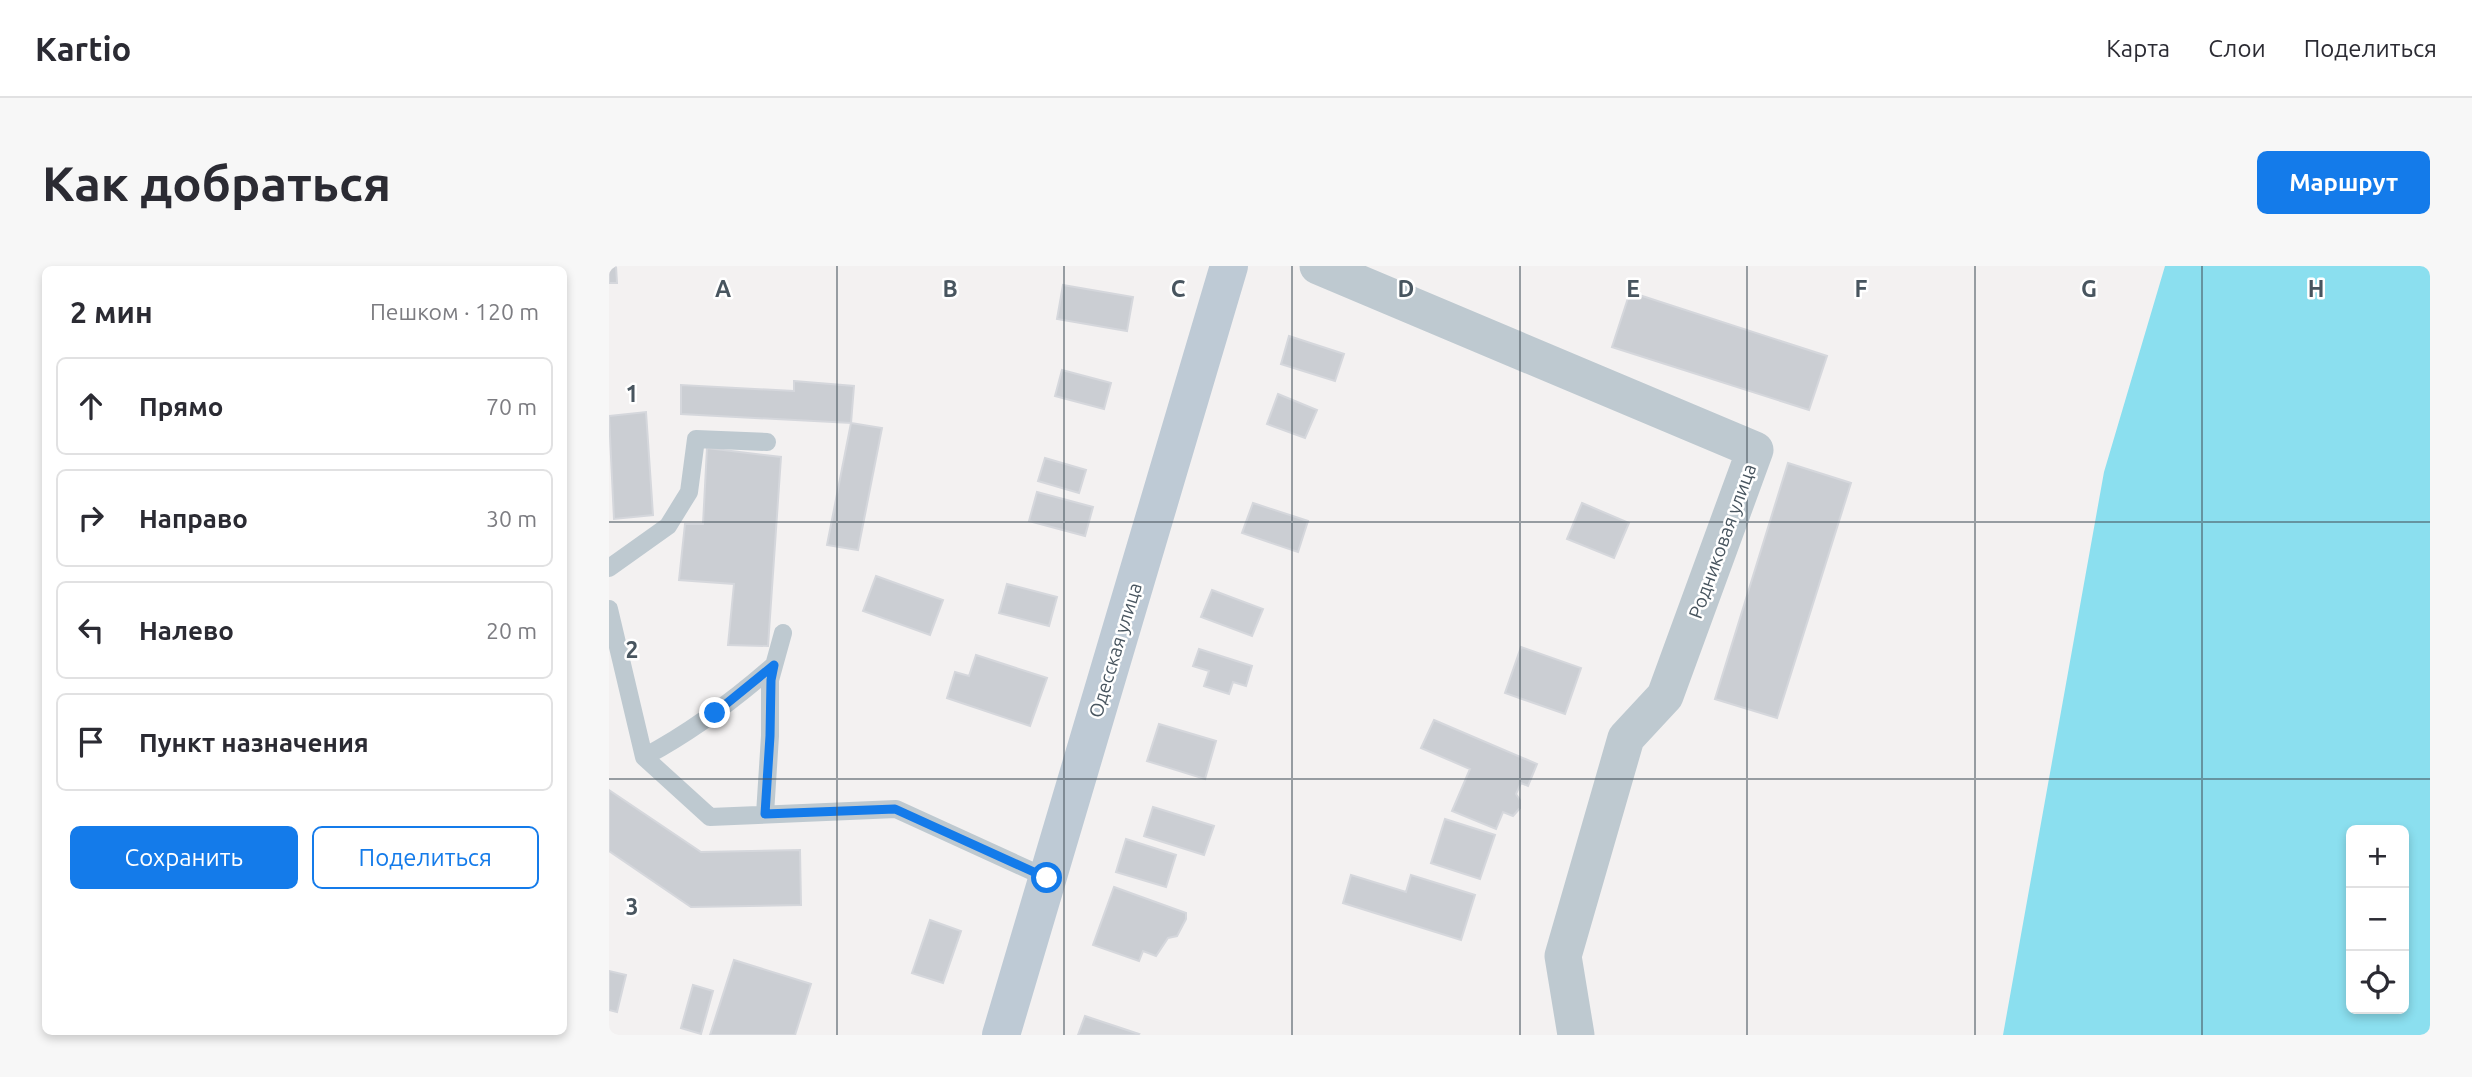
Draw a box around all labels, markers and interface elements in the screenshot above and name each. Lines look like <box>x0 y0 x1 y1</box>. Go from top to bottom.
text: Kartio <box>35 30 131 67</box>
text: Карта <box>2106 35 2170 62</box>
text: Слои <box>2208 35 2266 62</box>
text: Поделиться <box>2304 35 2437 62</box>
button: Маршрут <box>2257 151 2430 214</box>
text: Как добраться <box>42 155 391 210</box>
text: A <box>715 276 731 301</box>
text: B <box>942 276 958 301</box>
text: C <box>1171 276 1186 301</box>
text: D <box>1398 276 1414 301</box>
text: E <box>1626 276 1640 301</box>
text: F <box>1855 276 1868 301</box>
text: G <box>2081 276 2097 301</box>
text: H <box>2308 276 2324 301</box>
text: 2 мин <box>70 295 153 329</box>
text: Пешком · 120 m <box>370 299 539 324</box>
text: 1 <box>626 381 638 406</box>
icon: ahead <box>72 387 110 425</box>
text: Прямо <box>139 392 223 421</box>
text: 70 m <box>486 394 537 419</box>
street label: Родниковая улица <box>1684 461 1760 621</box>
icon: right <box>72 499 110 537</box>
text: Направо <box>139 504 248 533</box>
text: 30 m <box>486 506 537 531</box>
street label: Одесская улица <box>1084 580 1146 720</box>
icon: left <box>72 611 110 649</box>
text: Налево <box>139 616 234 645</box>
text: 20 m <box>486 618 537 643</box>
text: 2 <box>626 637 638 662</box>
route end <box>699 697 730 728</box>
icon: arrive <box>72 723 110 761</box>
text: Пункт назначения <box>139 728 369 757</box>
map controls <box>2346 825 2409 1014</box>
button: + <box>2346 825 2409 888</box>
button: Сохранить <box>70 826 298 889</box>
button: Поделиться <box>312 826 539 889</box>
route start <box>1031 862 1062 893</box>
button: − <box>2346 888 2409 951</box>
text: 3 <box>626 894 638 919</box>
button: locate <box>2346 951 2409 1014</box>

